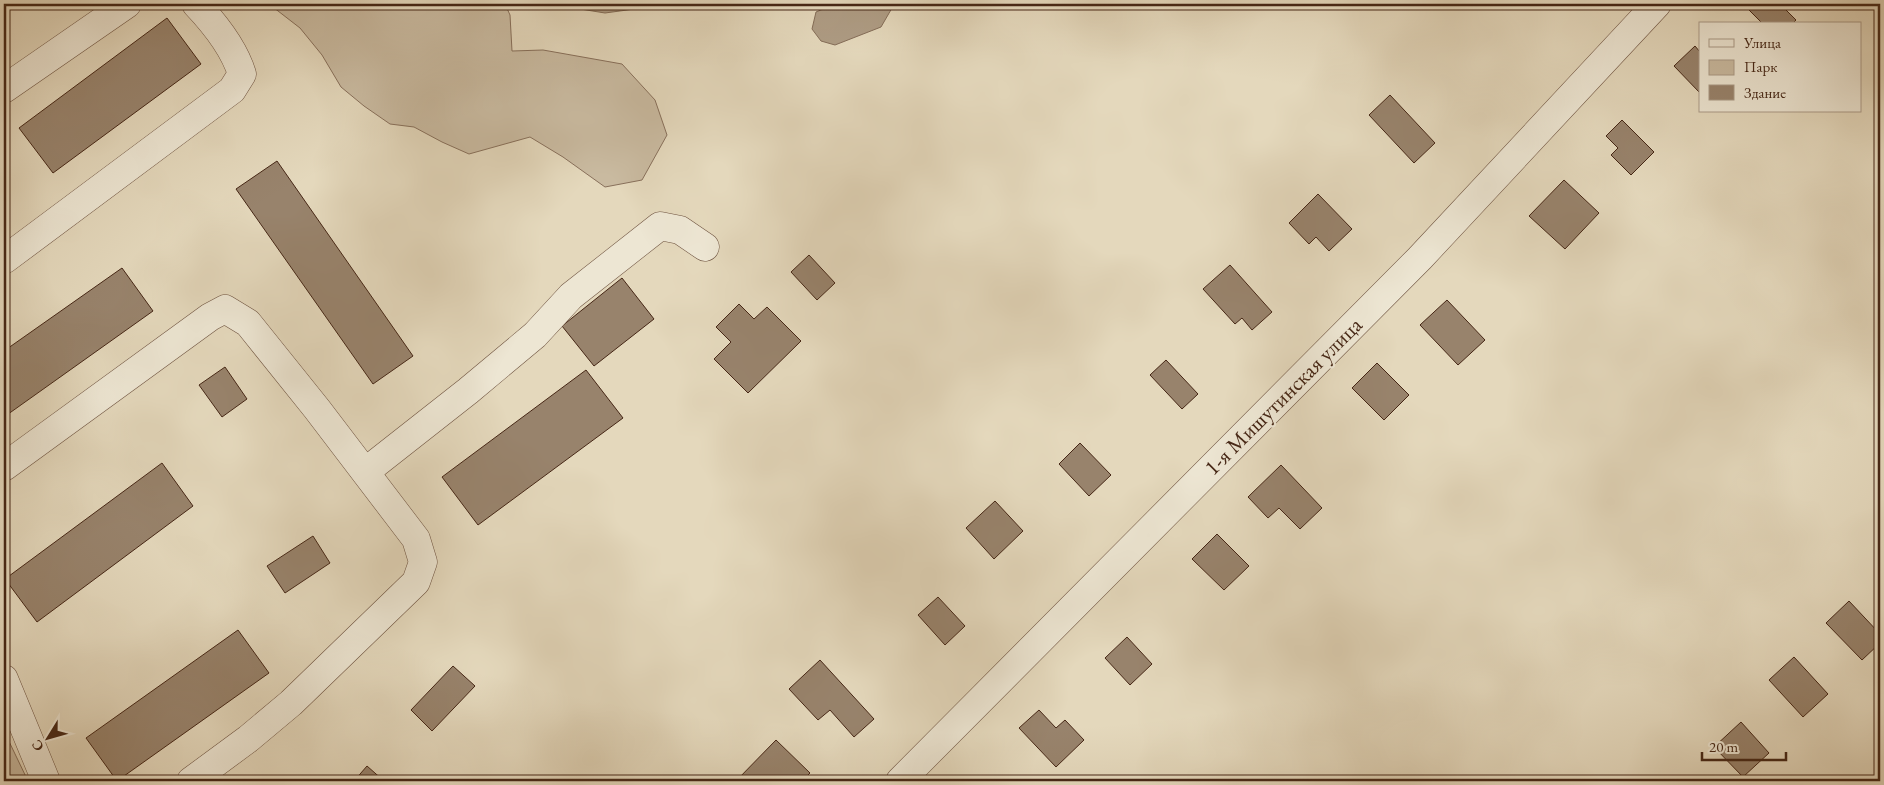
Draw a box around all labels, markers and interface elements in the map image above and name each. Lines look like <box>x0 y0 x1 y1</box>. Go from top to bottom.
legend <box>1699 22 1862 112</box>
text: Улица <box>1743 33 1781 52</box>
text: Парк <box>1744 57 1777 76</box>
text: Здание <box>1744 83 1786 102</box>
street label: 1-я Мишутинская улица <box>1198 310 1369 481</box>
north arrow <box>22 712 72 762</box>
scale bar <box>1702 730 1785 762</box>
text: С <box>27 736 48 755</box>
text: 20 m <box>1709 737 1738 756</box>

